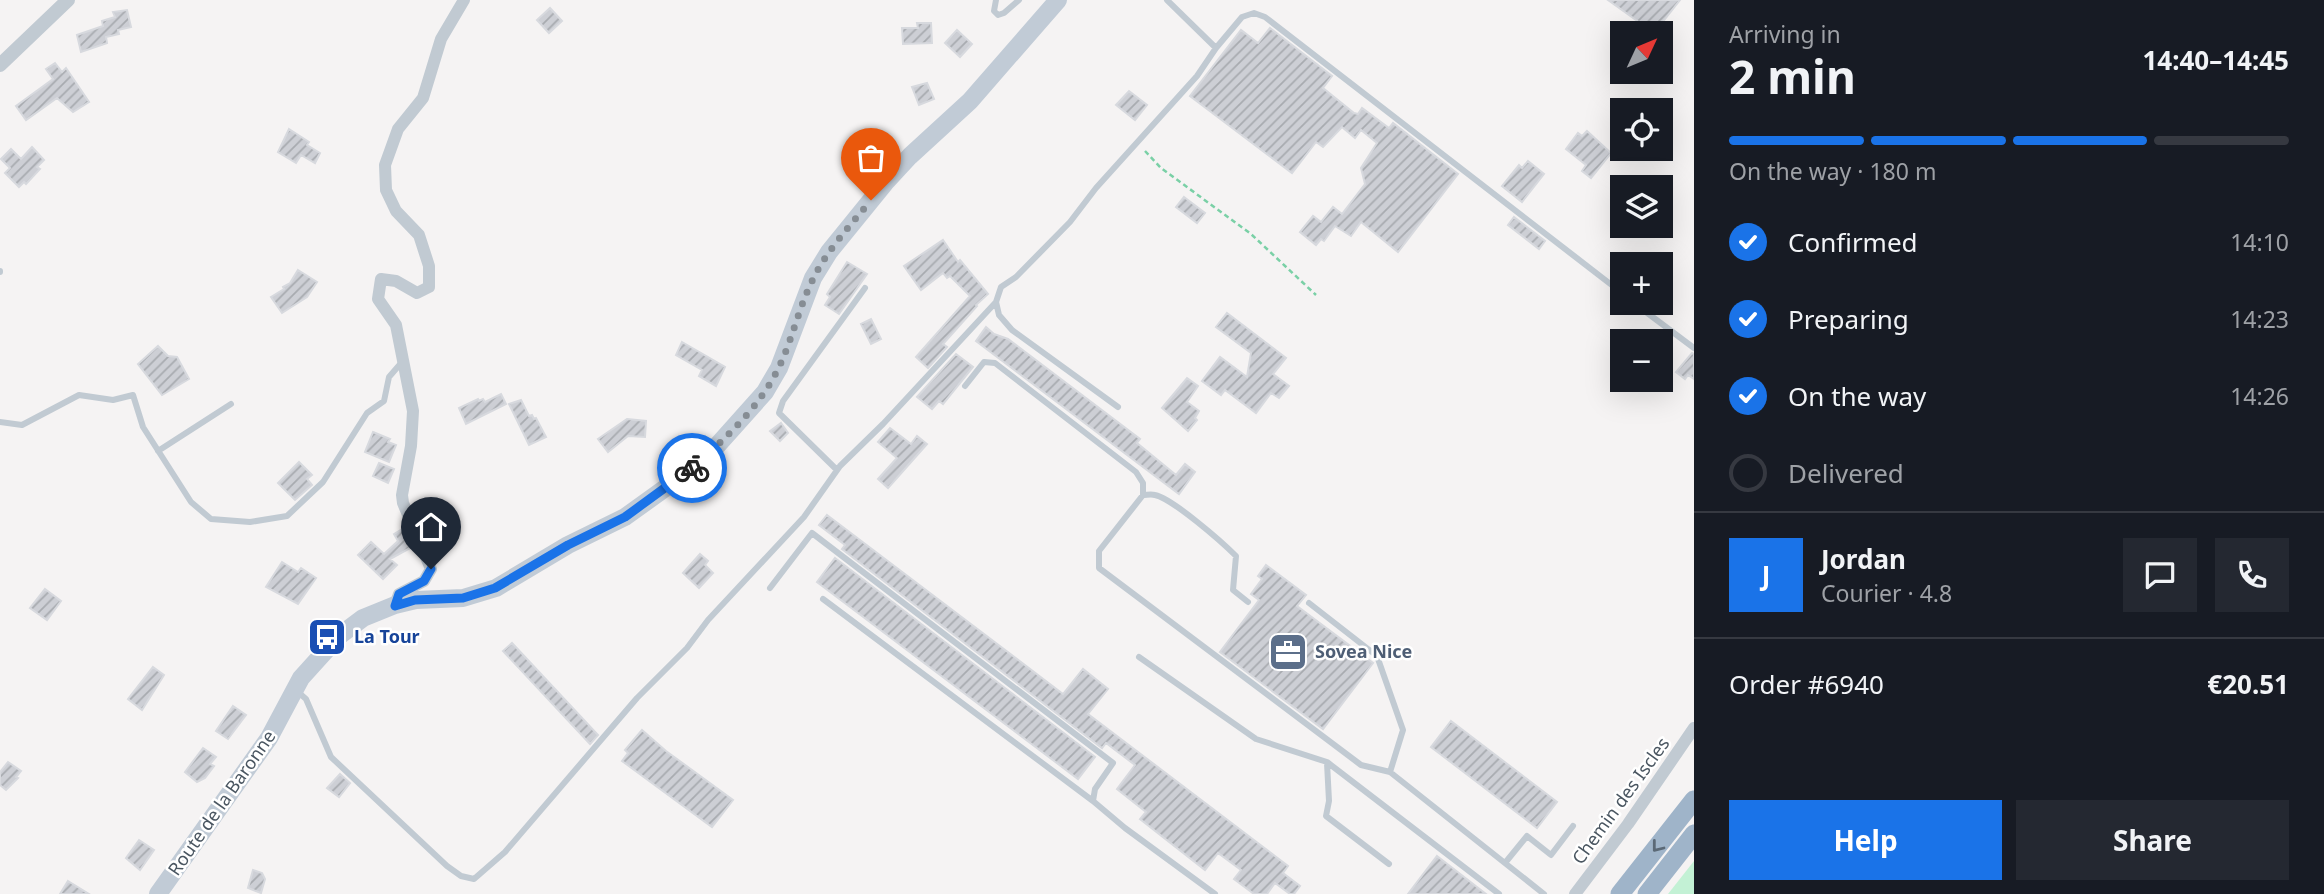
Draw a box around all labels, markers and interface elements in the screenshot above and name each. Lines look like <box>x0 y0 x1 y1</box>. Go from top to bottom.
text: Arriving in <box>1729 18 1841 50</box>
north arrow <box>1610 21 1673 84</box>
map controls <box>1610 21 1673 392</box>
text: 14:40–14:45 <box>2142 42 2289 78</box>
text: 2 min <box>1729 45 1856 107</box>
button: locate <box>1610 98 1673 161</box>
pin <box>841 128 901 200</box>
icon: bag <box>852 139 890 177</box>
text: On the way · 180 m <box>1729 155 1936 187</box>
button: layers <box>1610 175 1673 238</box>
icon: check <box>1729 223 1767 261</box>
text: Confirmed <box>1788 224 1918 260</box>
text: 14:10 <box>2230 226 2289 258</box>
button: + <box>1610 252 1673 315</box>
icon: check <box>1729 300 1767 338</box>
text: Preparing <box>1788 301 1909 337</box>
text: 14:23 <box>2230 303 2289 335</box>
button: − <box>1610 329 1673 392</box>
icon: check <box>1729 377 1767 415</box>
text: On the way <box>1788 378 1926 414</box>
text: 14:26 <box>2230 380 2289 412</box>
courier <box>657 433 727 503</box>
icon: bike <box>673 449 711 487</box>
text: Delivered <box>1788 455 1904 491</box>
pin <box>401 497 461 569</box>
icon: home <box>412 508 450 546</box>
button: chat <box>2123 538 2197 612</box>
button: phone <box>2215 538 2289 612</box>
text: Jordan <box>1821 541 1906 577</box>
text: J <box>1762 557 1770 593</box>
text: Courier · 4.8 <box>1821 577 1952 609</box>
bus stop icon: La Tour <box>306 616 348 658</box>
place label: La Tour <box>354 624 420 648</box>
office icon: Sovea Nice <box>1267 631 1309 673</box>
place label: Sovea Nice <box>1315 639 1412 663</box>
text: Order #6940 <box>1729 666 1884 702</box>
text: €20.51 <box>2207 666 2289 702</box>
street label: Route de la Baronne <box>162 725 280 880</box>
street label: Chemin des Iscles <box>1566 732 1674 869</box>
button: Help <box>1729 800 2002 880</box>
button: Share <box>2016 800 2289 880</box>
one-way arrow <box>1653 839 1666 852</box>

